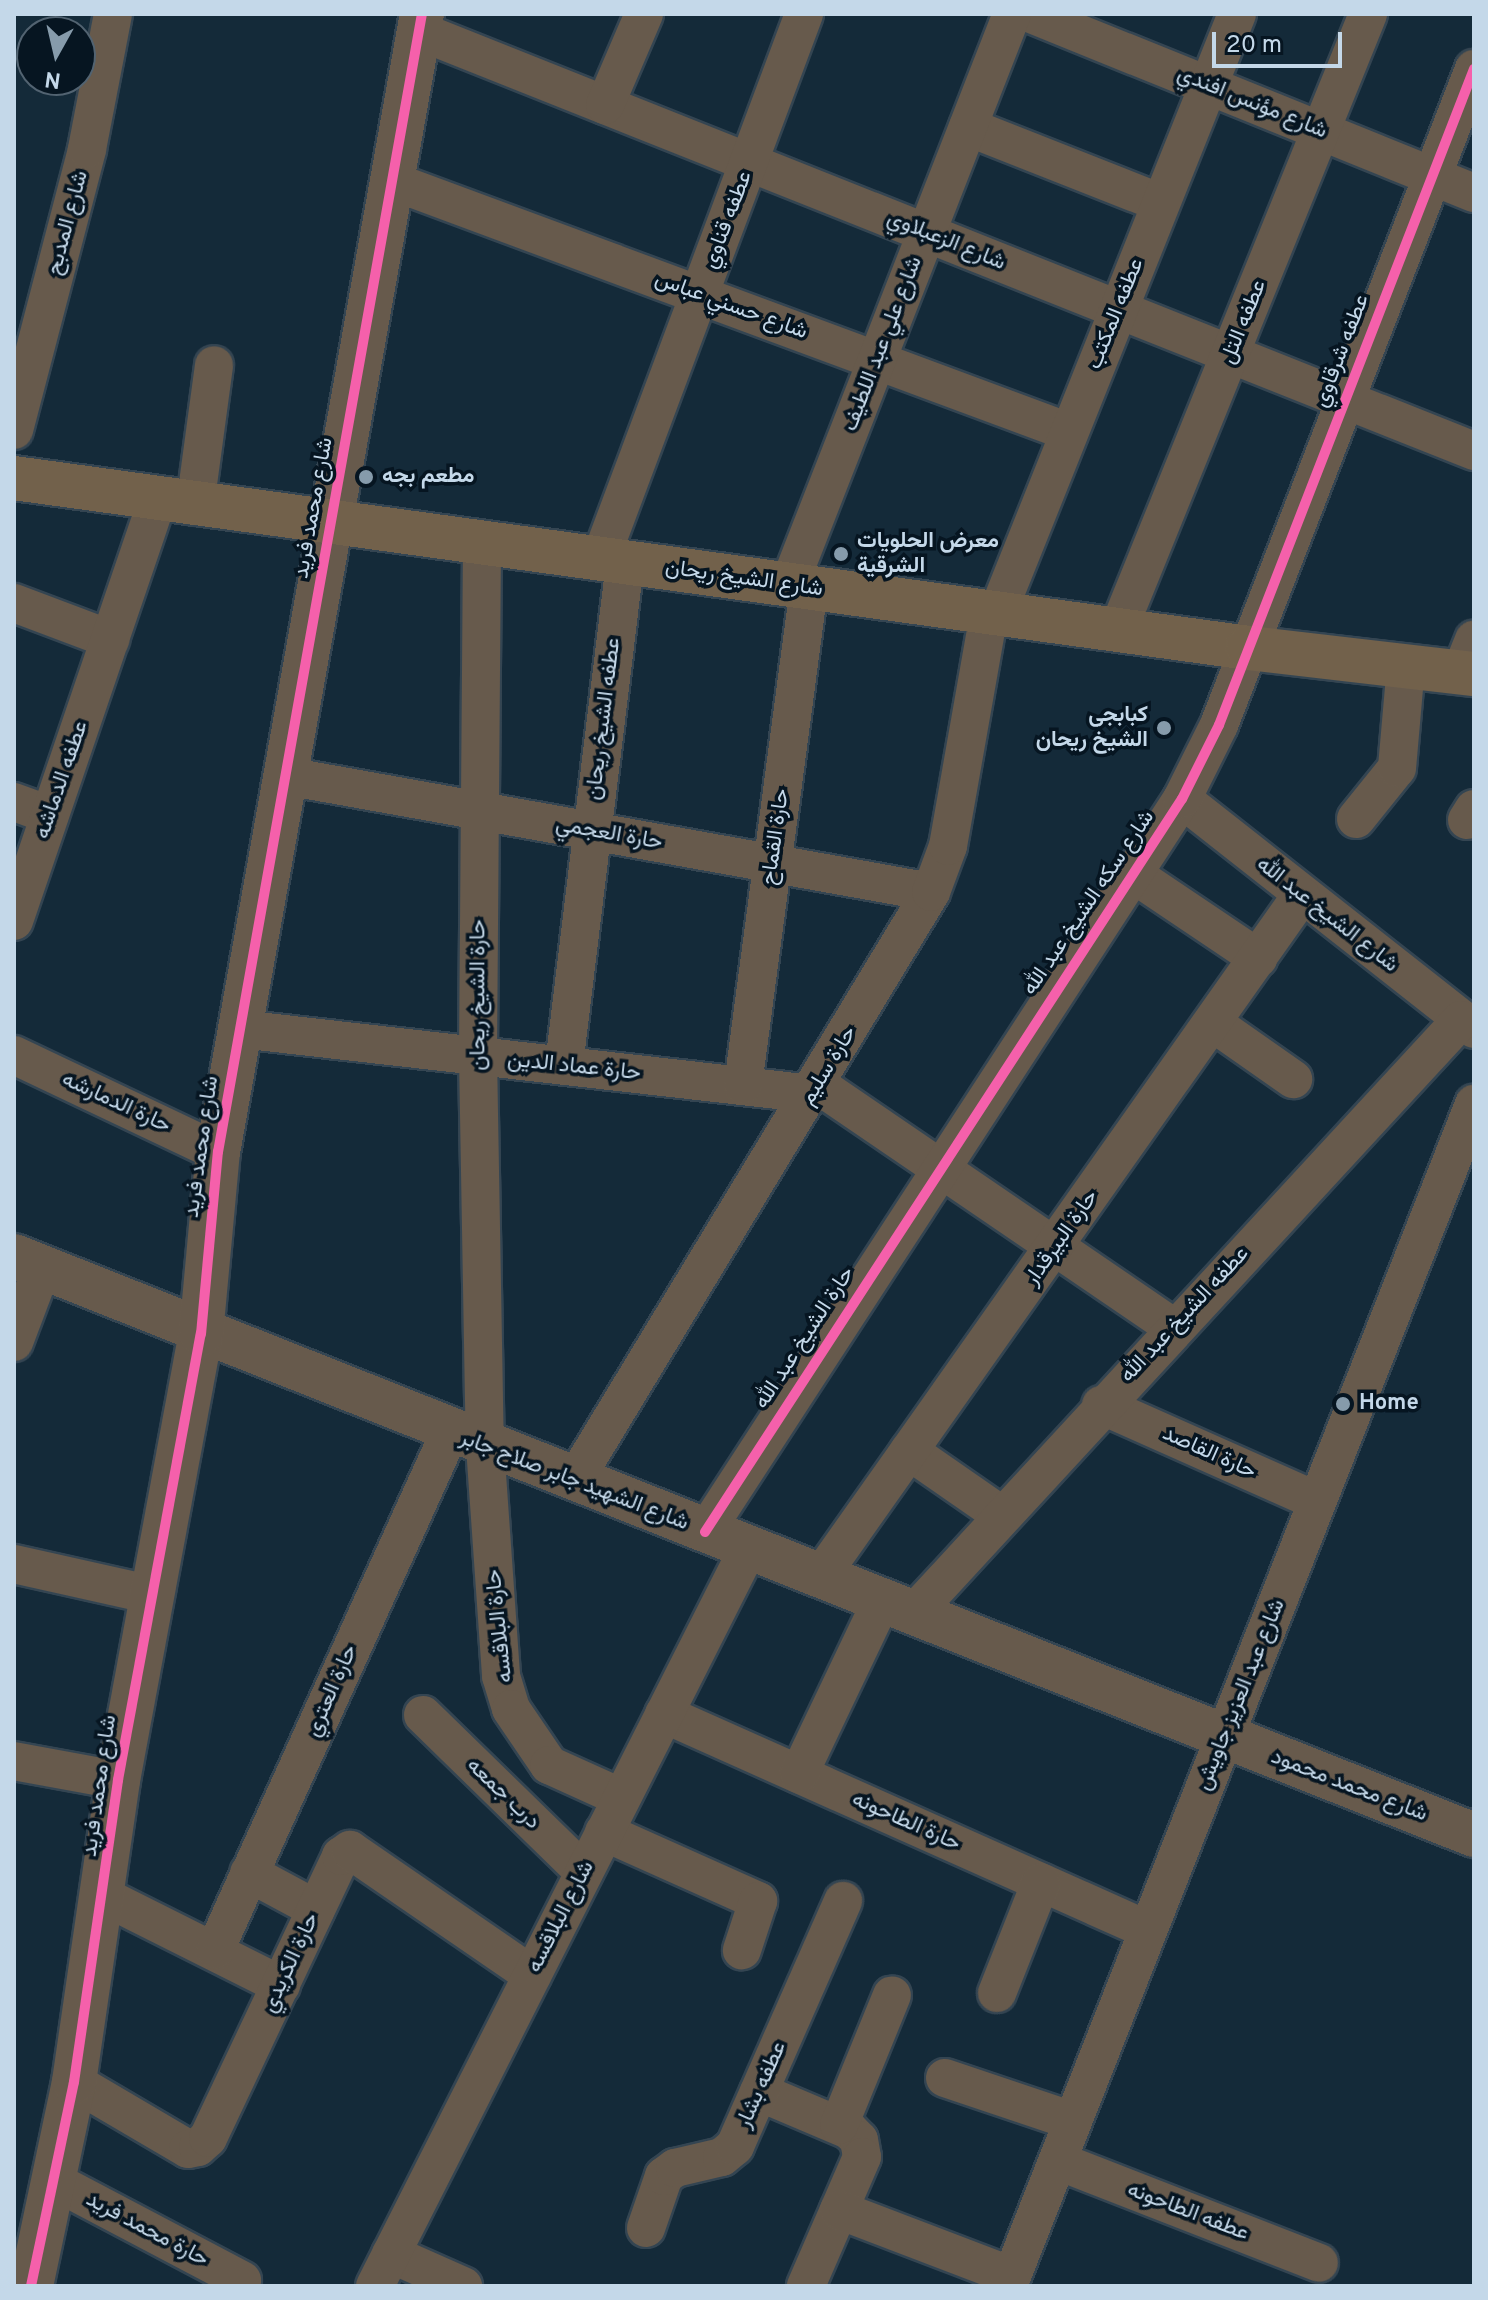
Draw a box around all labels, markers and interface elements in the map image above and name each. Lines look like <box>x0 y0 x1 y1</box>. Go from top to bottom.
north arrow <box>16 16 96 96</box>
scale bar <box>1216 16 1346 66</box>
text: 20 m <box>1226 31 1282 61</box>
street label: شارع مؤنس افندي <box>1173 61 1331 145</box>
text: N <box>43 64 63 93</box>
street label: عطفه قناوي <box>697 167 759 273</box>
street label: شارع المدبح <box>41 168 95 278</box>
street label: شارع الزعبلاوي <box>883 205 1009 277</box>
street label: شارع علي عبد اللطيف <box>838 253 928 435</box>
street label: عطفه المكتب <box>1082 255 1150 373</box>
street label: شارع حسني عباس <box>651 266 811 346</box>
street label: عطفه التل <box>1215 276 1273 368</box>
street label: عطفه شرقاوي <box>1308 291 1376 411</box>
street label: شارع محمد فريد <box>289 435 339 581</box>
place label: مطعم بجه <box>382 464 474 490</box>
marker: مطعم بجه <box>357 468 375 486</box>
place label: معرض الحلويات الشرقية <box>857 528 999 580</box>
marker: معرض الحلويات الشرقية <box>832 545 850 563</box>
street label: شارع الشيخ ريحان <box>663 555 825 603</box>
street label: عطفه الشيخ ريحان <box>581 636 627 802</box>
place label: كبابجى الشيخ ريحان <box>1036 702 1148 754</box>
street label: عطفه الدماشه <box>29 717 95 843</box>
marker: كبابجى الشيخ ريحان <box>1155 719 1173 737</box>
street label: حارة القماح <box>756 787 796 887</box>
street label: شارع سكه الشيخ عبد الله <box>1017 805 1161 1001</box>
street label: حارة العجمي <box>554 812 664 856</box>
street label: شارع الشيخ عبد الله <box>1251 851 1403 979</box>
street label: حارة الشيخ ريحان <box>466 919 492 1071</box>
street label: حارة سليم <box>795 1021 863 1111</box>
street label: حارة عماد الدين <box>506 1047 642 1087</box>
street label: حارة الدمارشه <box>57 1066 175 1140</box>
street label: شارع محمد فريد <box>179 1074 225 1220</box>
street label: حارة البيرقدار <box>1019 1185 1105 1291</box>
street label: عطفه الشيخ عبد الله <box>1115 1241 1255 1389</box>
street label: حارة الشيخ عبد الله <box>749 1262 861 1414</box>
place label: Home <box>1359 1391 1419 1417</box>
marker: Home <box>1334 1395 1352 1413</box>
street label: حارة القاصد <box>1158 1421 1260 1485</box>
street label: شارع الشهيد جابر صلاح جابر <box>456 1425 692 1537</box>
street label: حارة البلاقسه <box>481 1568 519 1684</box>
street label: شارع عبد العزيز جاويش <box>1191 1596 1291 1794</box>
street label: حارة العتري <box>300 1641 364 1741</box>
street label: شارع محمد فريد <box>77 1713 123 1859</box>
street label: شارع محمد محمود <box>1267 1744 1431 1828</box>
street label: درب جمعه <box>461 1753 545 1835</box>
street label: حارة الطاحونه <box>848 1786 964 1858</box>
street label: شارع البلاقسه <box>522 1857 600 1977</box>
street label: حارة الكريدي <box>256 1909 326 2017</box>
street label: عطفه بشار <box>731 2038 793 2132</box>
street label: عطفه الطاحونه <box>1123 2177 1253 2247</box>
street label: حارة محمد فريد <box>81 2187 213 2273</box>

